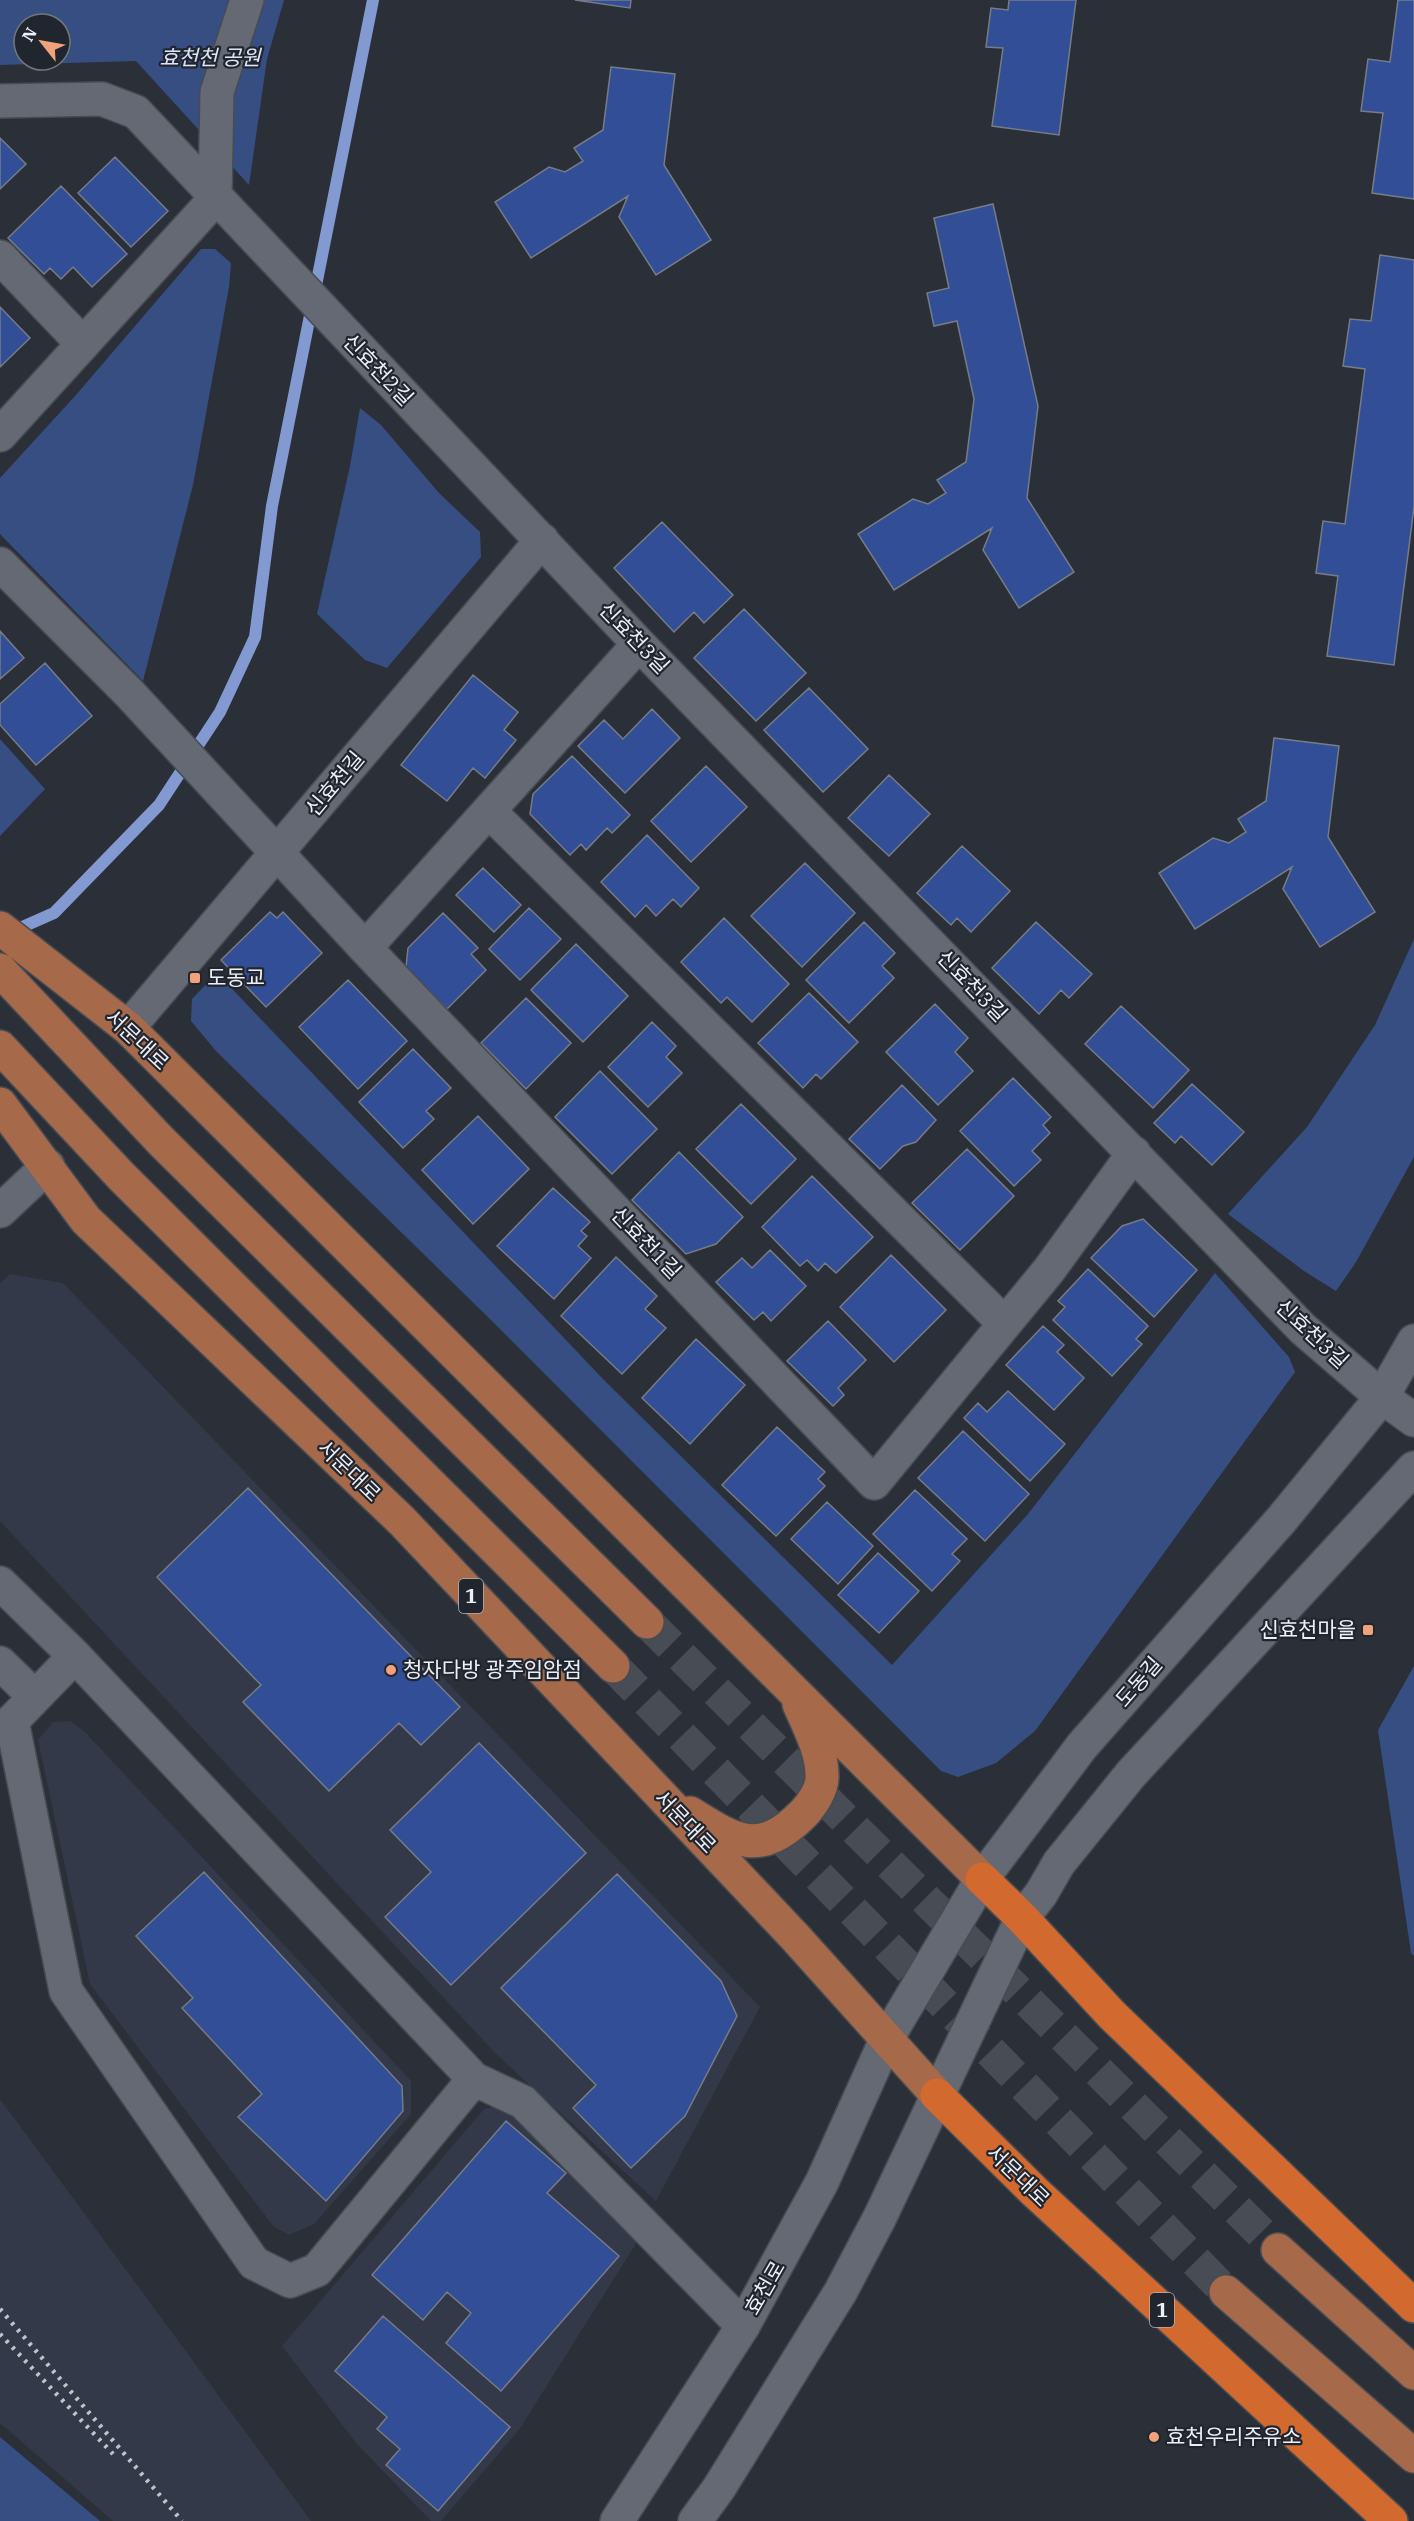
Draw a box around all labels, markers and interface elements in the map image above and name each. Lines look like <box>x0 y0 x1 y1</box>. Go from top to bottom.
north arrow <box>12 12 72 72</box>
text: N <box>17 24 41 45</box>
park label: 효천천 공원 <box>159 43 262 71</box>
street label: 신효천2길 <box>337 327 420 411</box>
street label: 신효천3길 <box>593 595 676 679</box>
street label: 신효천길 <box>299 745 370 822</box>
street label: 신효천3길 <box>931 943 1014 1027</box>
place label: 도동교 <box>207 963 265 991</box>
marker: 도동교 <box>188 971 202 985</box>
street label: 서문대로 <box>100 1003 175 1076</box>
street label: 신효천1길 <box>605 1200 688 1284</box>
street label: 신효천3길 <box>1270 1292 1355 1374</box>
street label: 서문대로 <box>312 1433 387 1507</box>
road number: 1 <box>459 1579 483 1613</box>
place label: 신효천마을 <box>1259 1615 1356 1643</box>
marker: 신효천마을 <box>1361 1623 1375 1637</box>
street label: 도동길 <box>1109 1650 1168 1712</box>
place label: 청자다방 광주임암점 <box>403 1655 582 1683</box>
marker: 청자다방 광주임암점 <box>384 1663 398 1677</box>
street label: 서문대로 <box>649 1784 723 1859</box>
street label: 서문대로 <box>981 2138 1056 2212</box>
street label: 효천로 <box>738 2255 791 2320</box>
road number: 1 <box>1150 2293 1174 2327</box>
place label: 효천우리주유소 <box>1166 2422 1301 2450</box>
marker: 효천우리주유소 <box>1147 2430 1161 2444</box>

